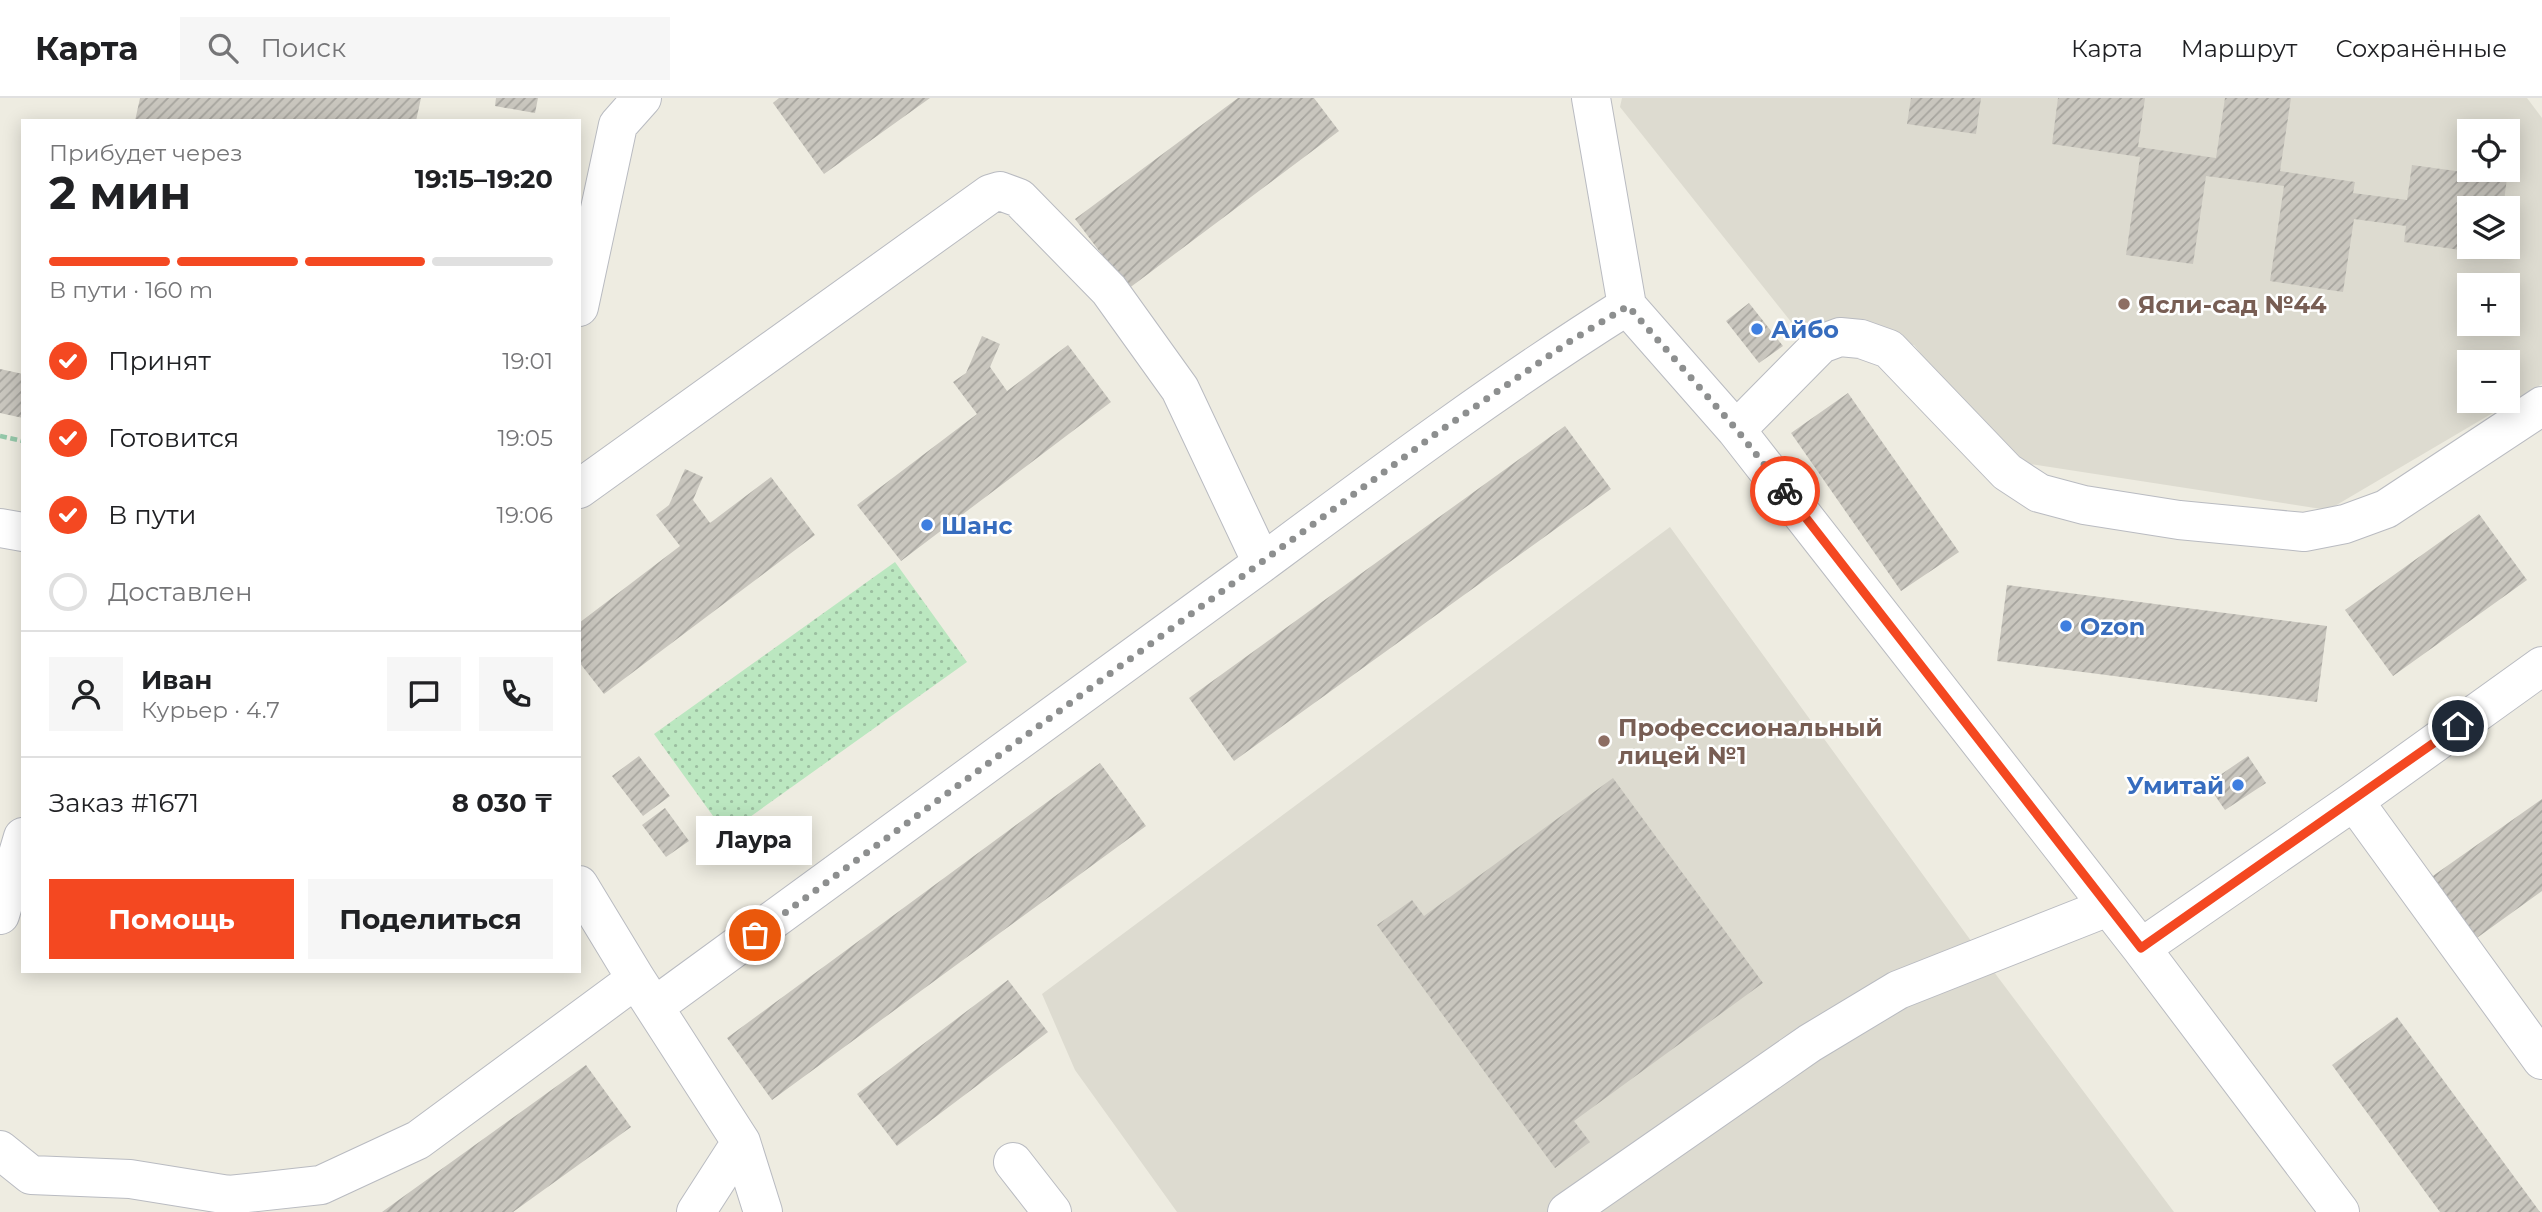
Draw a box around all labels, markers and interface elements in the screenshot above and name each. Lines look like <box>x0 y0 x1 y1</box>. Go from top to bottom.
search box <box>180 17 670 80</box>
text: Карта <box>35 28 138 68</box>
icon: search <box>204 29 242 67</box>
text: Поиск <box>260 32 346 64</box>
text: Карта <box>2071 34 2143 63</box>
text: Маршрут <box>2181 34 2297 63</box>
text: Сохранённые <box>2335 34 2507 63</box>
map controls <box>2457 119 2520 413</box>
button: locate <box>2457 119 2520 182</box>
text: Прибудет через <box>49 139 243 167</box>
text: 19:15–19:20 <box>415 163 553 195</box>
text: 2 мин <box>49 164 191 221</box>
button: layers <box>2457 196 2520 259</box>
button: + <box>2457 273 2520 336</box>
text: В пути · 160 m <box>49 276 213 304</box>
place label: Ясли-сад №44 <box>2138 290 2327 319</box>
marker: Ясли-сад №44 <box>2116 296 2132 312</box>
place label: Айбо <box>1771 315 1839 344</box>
marker: Айбо <box>1749 321 1765 337</box>
icon: check <box>49 342 87 380</box>
text: Принят <box>108 345 211 377</box>
text: 19:01 <box>502 347 553 375</box>
button: − <box>2457 350 2520 413</box>
icon: check <box>49 419 87 457</box>
text: Готовится <box>108 422 239 454</box>
text: 19:05 <box>498 424 553 452</box>
courier <box>1750 456 1820 526</box>
icon: bike <box>1766 472 1804 510</box>
icon: check <box>49 496 87 534</box>
text: В пути <box>108 499 197 531</box>
text: 19:06 <box>497 501 553 529</box>
place label: Шанс <box>941 511 1013 540</box>
marker: Шанс <box>919 517 935 533</box>
text: Доставлен <box>108 576 253 608</box>
place label: Ozon <box>2080 612 2145 641</box>
marker: Ozon <box>2058 618 2074 634</box>
button: person <box>49 657 123 731</box>
button: chat <box>387 657 461 731</box>
button: phone <box>479 657 553 731</box>
text: Иван <box>141 664 212 696</box>
text: Курьер · 4.7 <box>141 696 280 724</box>
pin <box>2428 696 2488 756</box>
icon: home <box>2439 707 2477 745</box>
place label: Профессиональный лицей №1 <box>1618 713 1883 770</box>
marker: Профессиональный лицей №1 <box>1596 733 1612 749</box>
place label: Умитай <box>2126 771 2224 800</box>
marker: Умитай <box>2230 777 2246 793</box>
text: Заказ #1671 <box>49 787 199 819</box>
text: 8 030 ₸ <box>452 787 553 819</box>
callout: Лаура <box>697 816 813 865</box>
text: Лаура <box>716 826 792 854</box>
button: Помощь <box>49 879 294 959</box>
button: Поделиться <box>308 879 553 959</box>
pin <box>725 905 785 965</box>
icon: bag <box>736 916 774 954</box>

